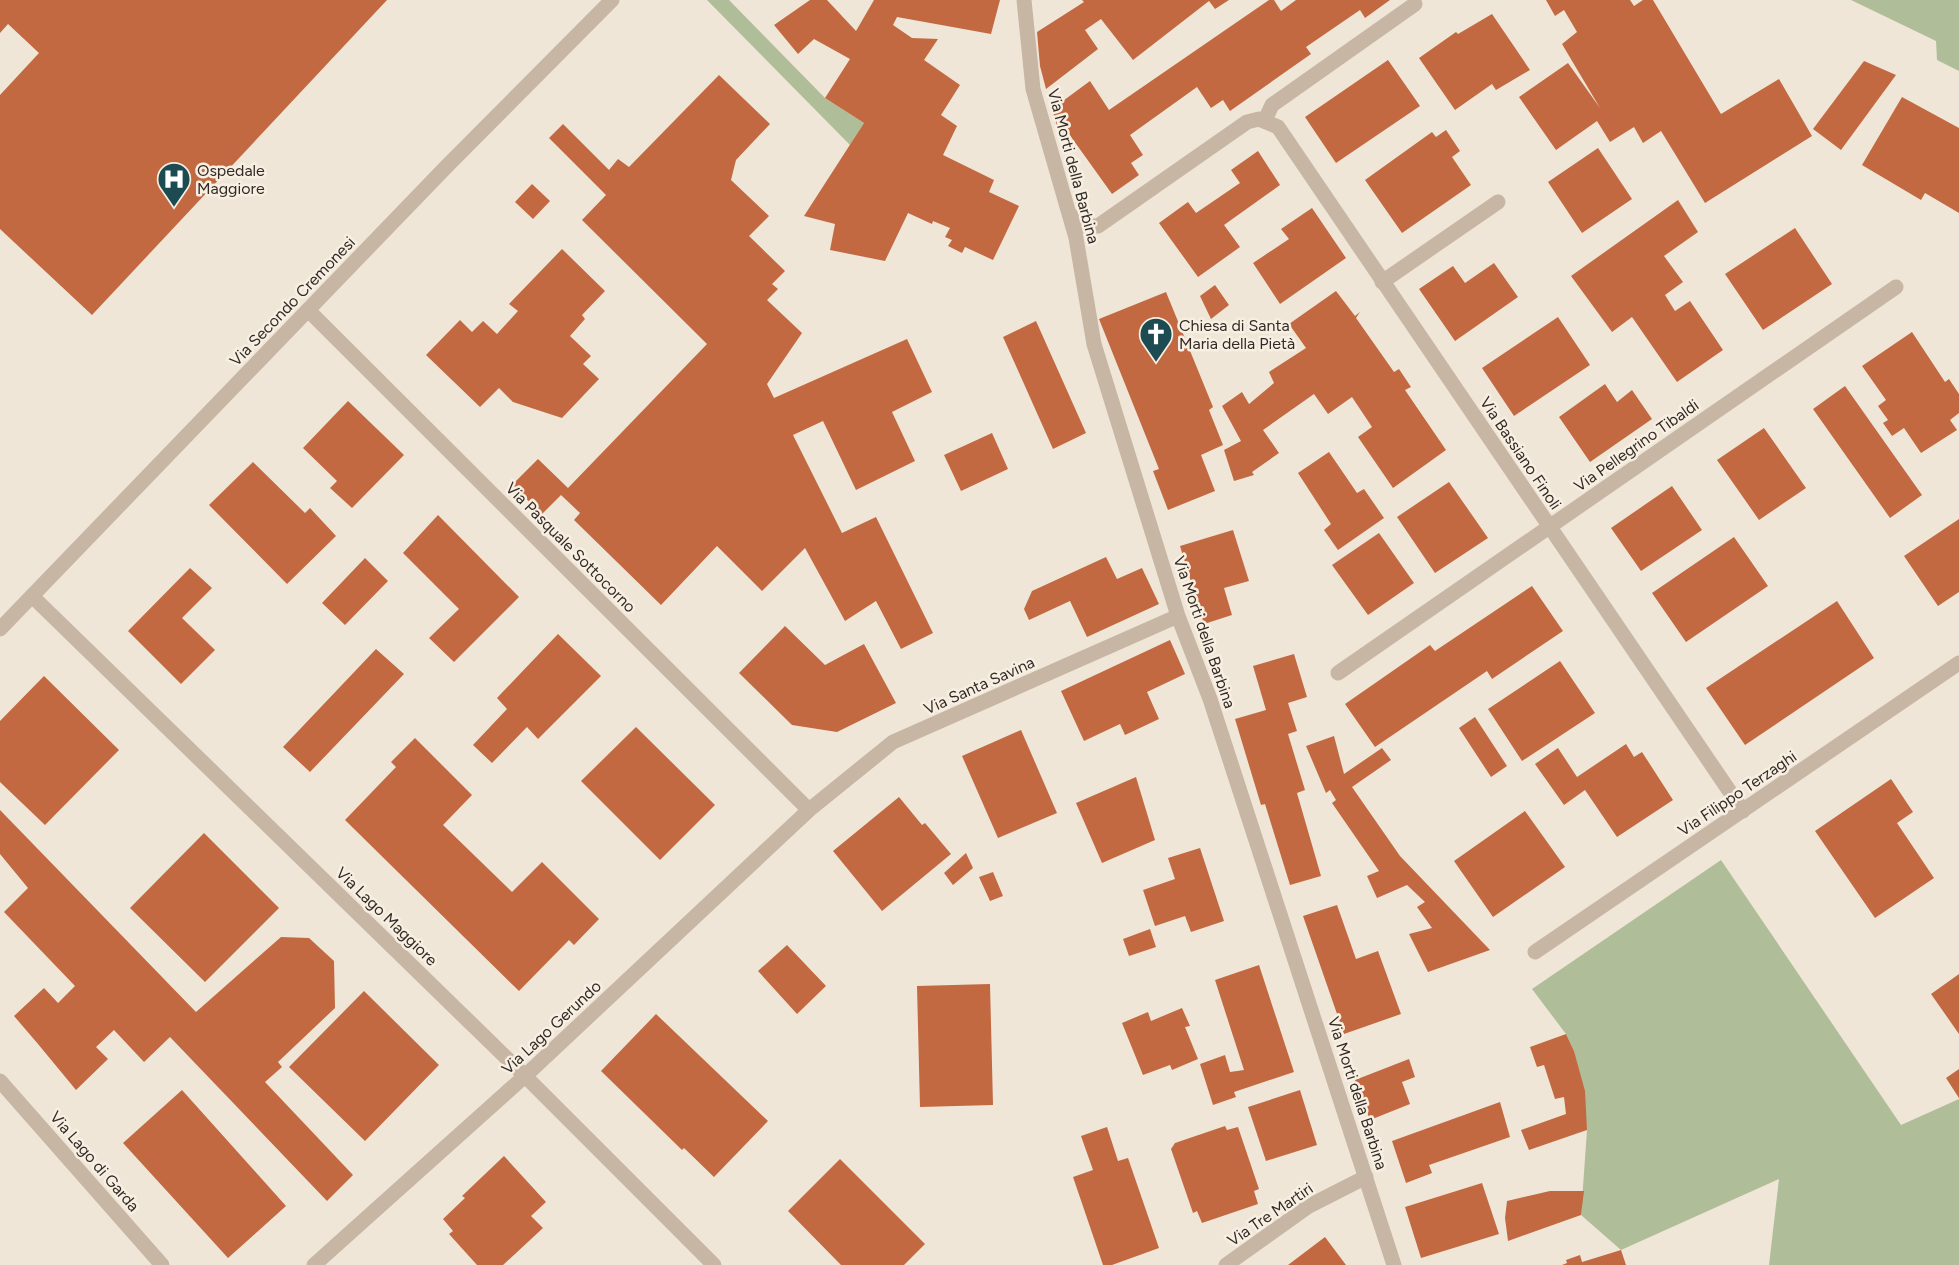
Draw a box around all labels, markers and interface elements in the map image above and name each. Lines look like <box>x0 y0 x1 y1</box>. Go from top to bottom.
street label: Via Morti della Barbina <box>1044 87 1103 246</box>
hospital icon: Ospedale Maggiore <box>156 161 192 208</box>
place label: Ospedale Maggiore <box>197 161 265 198</box>
street label: Via Secondo Cremonesi <box>226 233 359 370</box>
church icon: Chiesa di Santa Maria della Pietà <box>1138 316 1174 363</box>
place label: Chiesa di Santa Maria della Pietà <box>1179 316 1295 353</box>
street label: Via Bassiano Finoli <box>1476 393 1565 513</box>
street label: Via Pellegrino Tibaldi <box>1570 395 1702 496</box>
street label: Via Pasquale Sottocorno <box>502 478 640 616</box>
street label: Via Morti della Barbina <box>1170 554 1239 711</box>
street label: Via Santa Savina <box>921 653 1037 718</box>
street label: Via Filippo Terzaghi <box>1674 747 1800 840</box>
street label: Via Lago Maggiore <box>332 863 442 970</box>
street label: Via Lago Gerundo <box>498 976 605 1078</box>
street label: Via Morti della Barbina <box>1324 1014 1391 1172</box>
street label: Via Lago di Garda <box>46 1107 143 1215</box>
street label: Via Tre Martiri <box>1224 1179 1317 1250</box>

